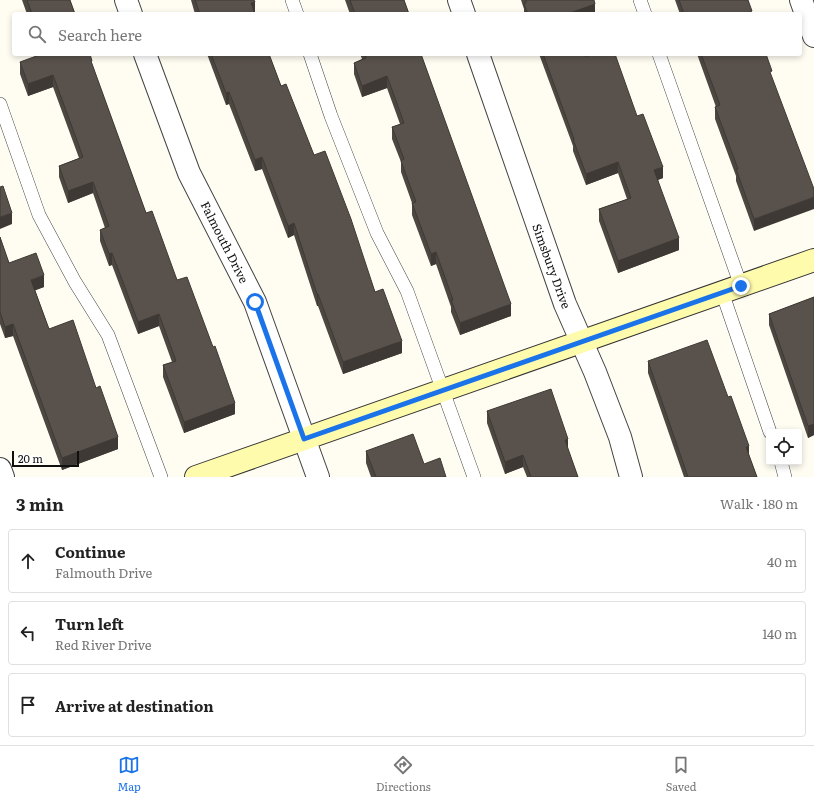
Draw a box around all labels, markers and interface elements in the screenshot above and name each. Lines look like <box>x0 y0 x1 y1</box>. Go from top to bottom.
search box <box>12 12 802 56</box>
icon: search <box>26 23 48 45</box>
text: Search here <box>58 23 142 46</box>
street label: Falmouth Drive <box>197 198 253 286</box>
street label: Simsbury Drive <box>528 221 576 311</box>
route end <box>732 277 750 295</box>
route start <box>246 293 264 311</box>
map controls <box>766 429 802 465</box>
button: locate <box>766 429 802 465</box>
scale bar <box>12 449 79 468</box>
text: 20 m <box>18 450 43 466</box>
text: 3 min <box>16 491 64 516</box>
text: Walk · 180 m <box>720 494 798 513</box>
text: Continue <box>55 540 125 563</box>
icon: ahead <box>17 550 39 572</box>
text: 40 m <box>767 552 797 571</box>
text: Falmouth Drive <box>55 563 152 582</box>
text: Turn left <box>55 612 124 635</box>
icon: left <box>17 622 39 644</box>
text: 140 m <box>762 624 797 643</box>
text: Red River Drive <box>55 635 152 654</box>
icon: arrive <box>17 694 39 716</box>
text: Arrive at destination <box>55 694 214 717</box>
tab: Map <box>117 754 141 794</box>
tab: Directions <box>376 754 431 794</box>
tab: Saved <box>666 754 696 794</box>

